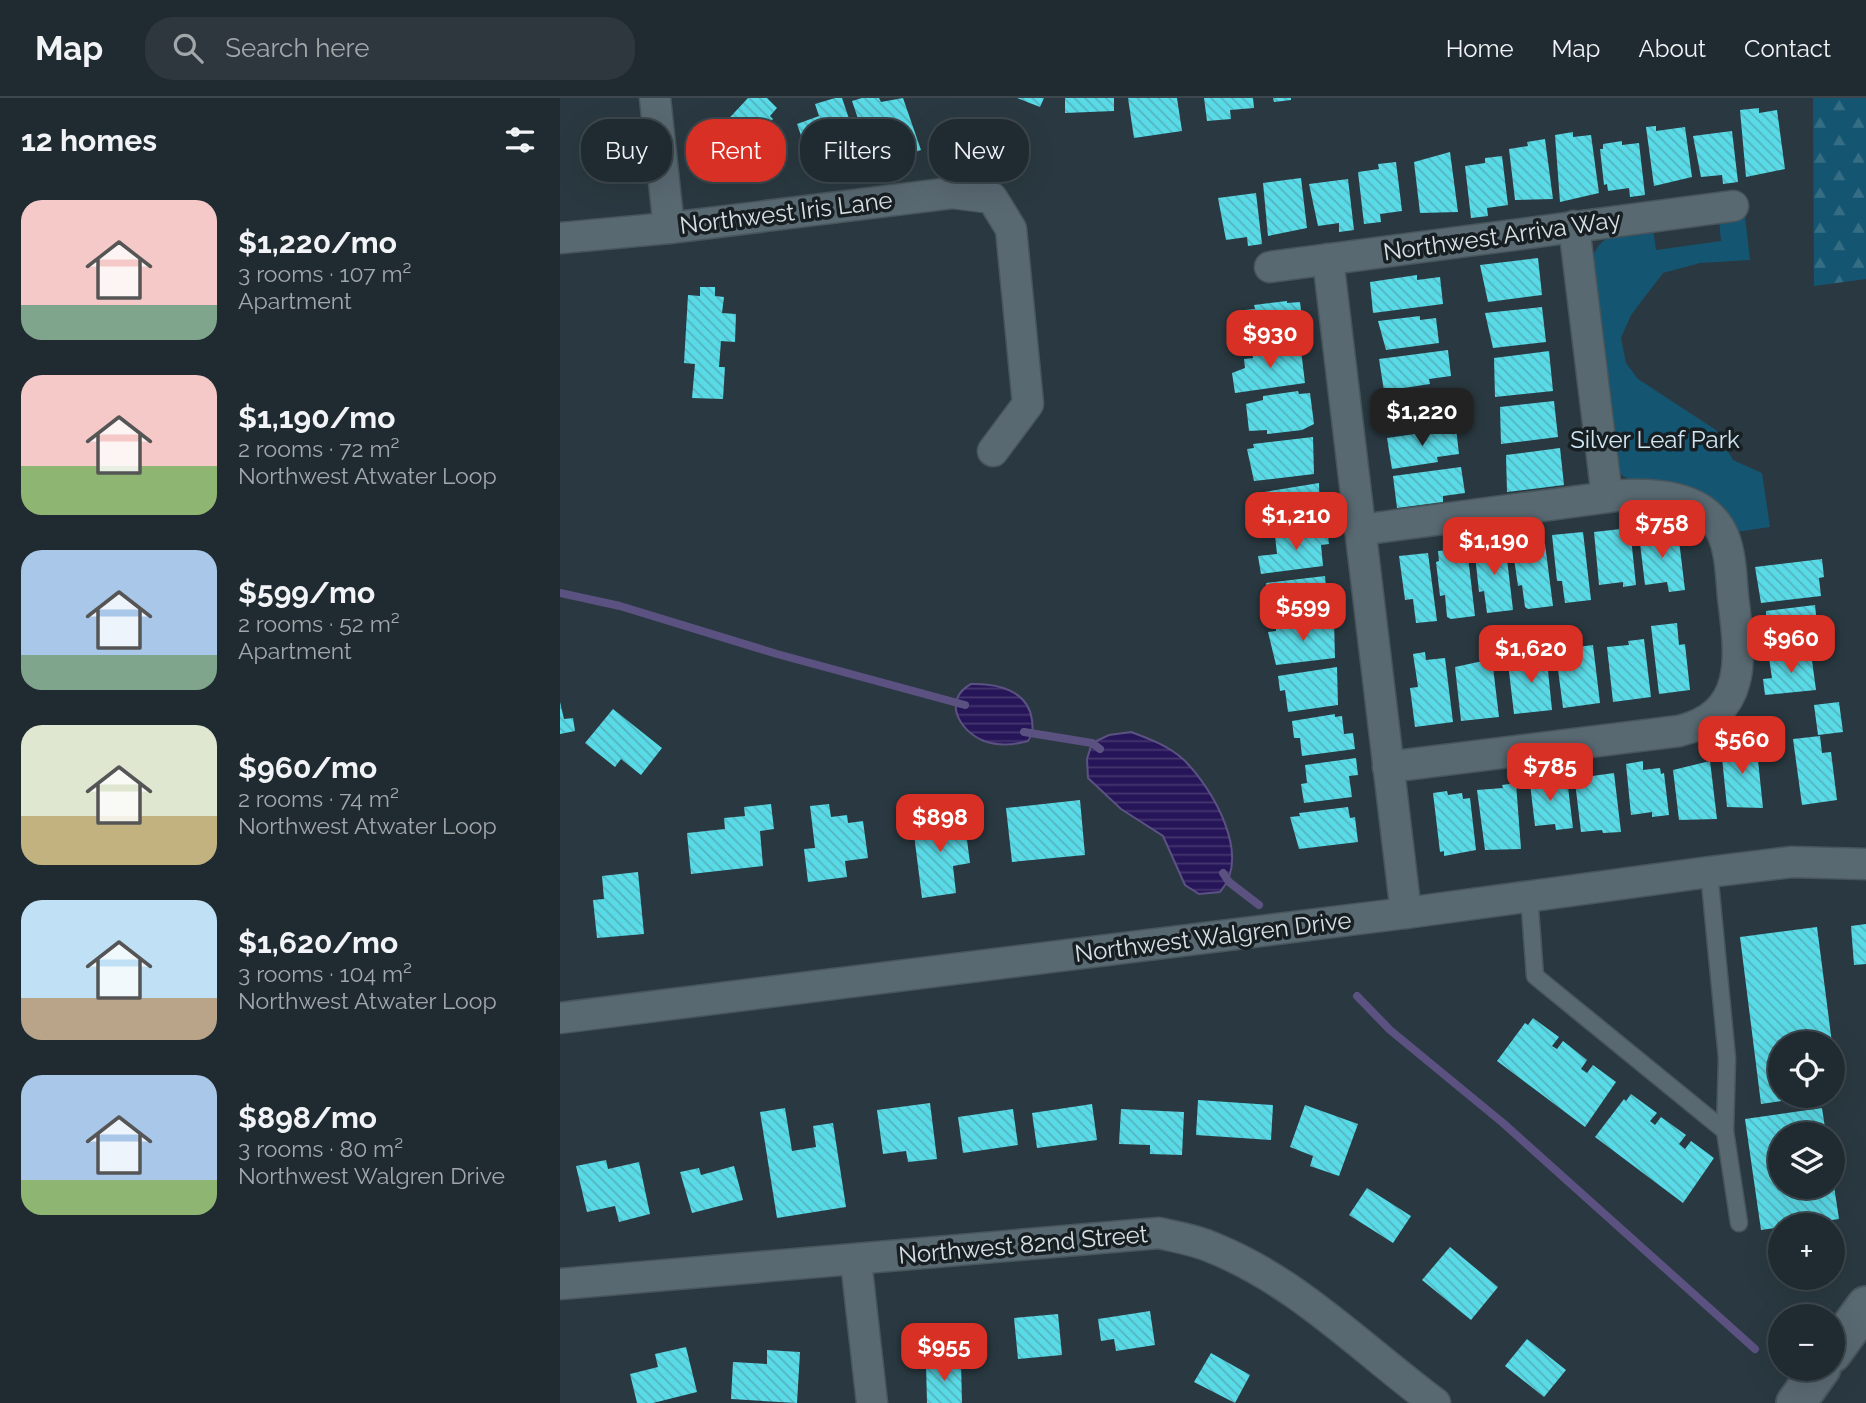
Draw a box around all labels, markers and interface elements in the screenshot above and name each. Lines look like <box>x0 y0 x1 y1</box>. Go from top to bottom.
search box <box>145 17 635 80</box>
text: Map <box>35 29 103 68</box>
icon: search <box>169 29 207 67</box>
text: Search here <box>225 33 370 63</box>
text: Home <box>1446 34 1514 63</box>
text: Map <box>1552 34 1600 63</box>
text: About <box>1638 34 1706 63</box>
text: Contact <box>1744 34 1831 63</box>
chip: Buy <box>581 119 672 182</box>
chip: Rent <box>686 119 786 182</box>
chip: Filters <box>800 119 915 182</box>
chip: New <box>929 119 1029 182</box>
icon: filters <box>501 121 539 159</box>
text: 12 homes <box>21 123 157 158</box>
street label: Northwest Iris Lane <box>678 185 894 240</box>
street label: Northwest Arriva Way <box>1381 204 1623 267</box>
text: $1,220/mo <box>238 225 397 260</box>
icon: home <box>77 228 161 312</box>
text: 3 rooms · 107 m² <box>238 260 412 287</box>
text: Apartment <box>238 287 352 314</box>
pin: $930 <box>1229 310 1311 370</box>
text: $930 <box>1242 319 1298 346</box>
pin: $1,220 <box>1365 388 1479 448</box>
text: $1,220 <box>1386 397 1458 424</box>
text: $1,190/mo <box>238 400 395 435</box>
icon: home <box>77 403 161 487</box>
park label: Silver Leaf Park <box>1570 425 1740 454</box>
text: 2 rooms · 72 m² <box>238 435 399 462</box>
text: Northwest Atwater Loop <box>238 462 497 489</box>
pin: $1,210 <box>1239 492 1353 552</box>
pin: $758 <box>1621 500 1703 560</box>
text: $1,210 <box>1261 501 1331 528</box>
text: $758 <box>1635 509 1689 536</box>
pin: $1,190 <box>1437 518 1551 577</box>
text: $1,190 <box>1459 526 1529 553</box>
text: $599/mo <box>238 575 375 610</box>
icon: home <box>77 578 161 662</box>
pin: $599 <box>1262 584 1344 643</box>
text: $599 <box>1276 592 1330 619</box>
text: 2 rooms · 52 m² <box>238 610 400 637</box>
pin: $960 <box>1750 616 1832 675</box>
text: $960 <box>1763 624 1819 651</box>
pin: $1,620 <box>1474 626 1588 685</box>
text: $1,620 <box>1495 634 1567 661</box>
text: Apartment <box>238 637 352 664</box>
pin: $560 <box>1701 716 1783 776</box>
text: $560 <box>1714 725 1770 752</box>
pin: $785 <box>1509 744 1591 803</box>
text: $960/mo <box>238 750 377 785</box>
text: $785 <box>1523 752 1577 779</box>
icon: home <box>77 753 161 837</box>
text: 2 rooms · 74 m² <box>238 785 399 812</box>
pin: $898 <box>899 794 981 854</box>
text: $898 <box>912 803 968 830</box>
text: Northwest Atwater Loop <box>238 812 497 839</box>
street label: Northwest Walgren Drive <box>1073 905 1353 968</box>
text: $1,620/mo <box>238 925 398 960</box>
icon: home <box>77 928 161 1012</box>
text: 3 rooms · 104 m² <box>238 960 412 987</box>
text: Northwest Atwater Loop <box>238 987 497 1014</box>
map controls <box>1768 1031 1845 1381</box>
button: locate <box>1768 1031 1845 1108</box>
text: $898/mo <box>238 1100 377 1135</box>
icon: home <box>77 1103 161 1187</box>
button: layers <box>1768 1122 1845 1199</box>
text: 3 rooms · 80 m² <box>238 1135 403 1162</box>
text: Northwest Walgren Drive <box>238 1162 505 1189</box>
button: + <box>1768 1213 1845 1290</box>
street label: Northwest 82nd Street <box>897 1219 1149 1270</box>
button: − <box>1768 1304 1845 1381</box>
pin: $955 <box>903 1324 985 1383</box>
text: $955 <box>917 1332 971 1359</box>

